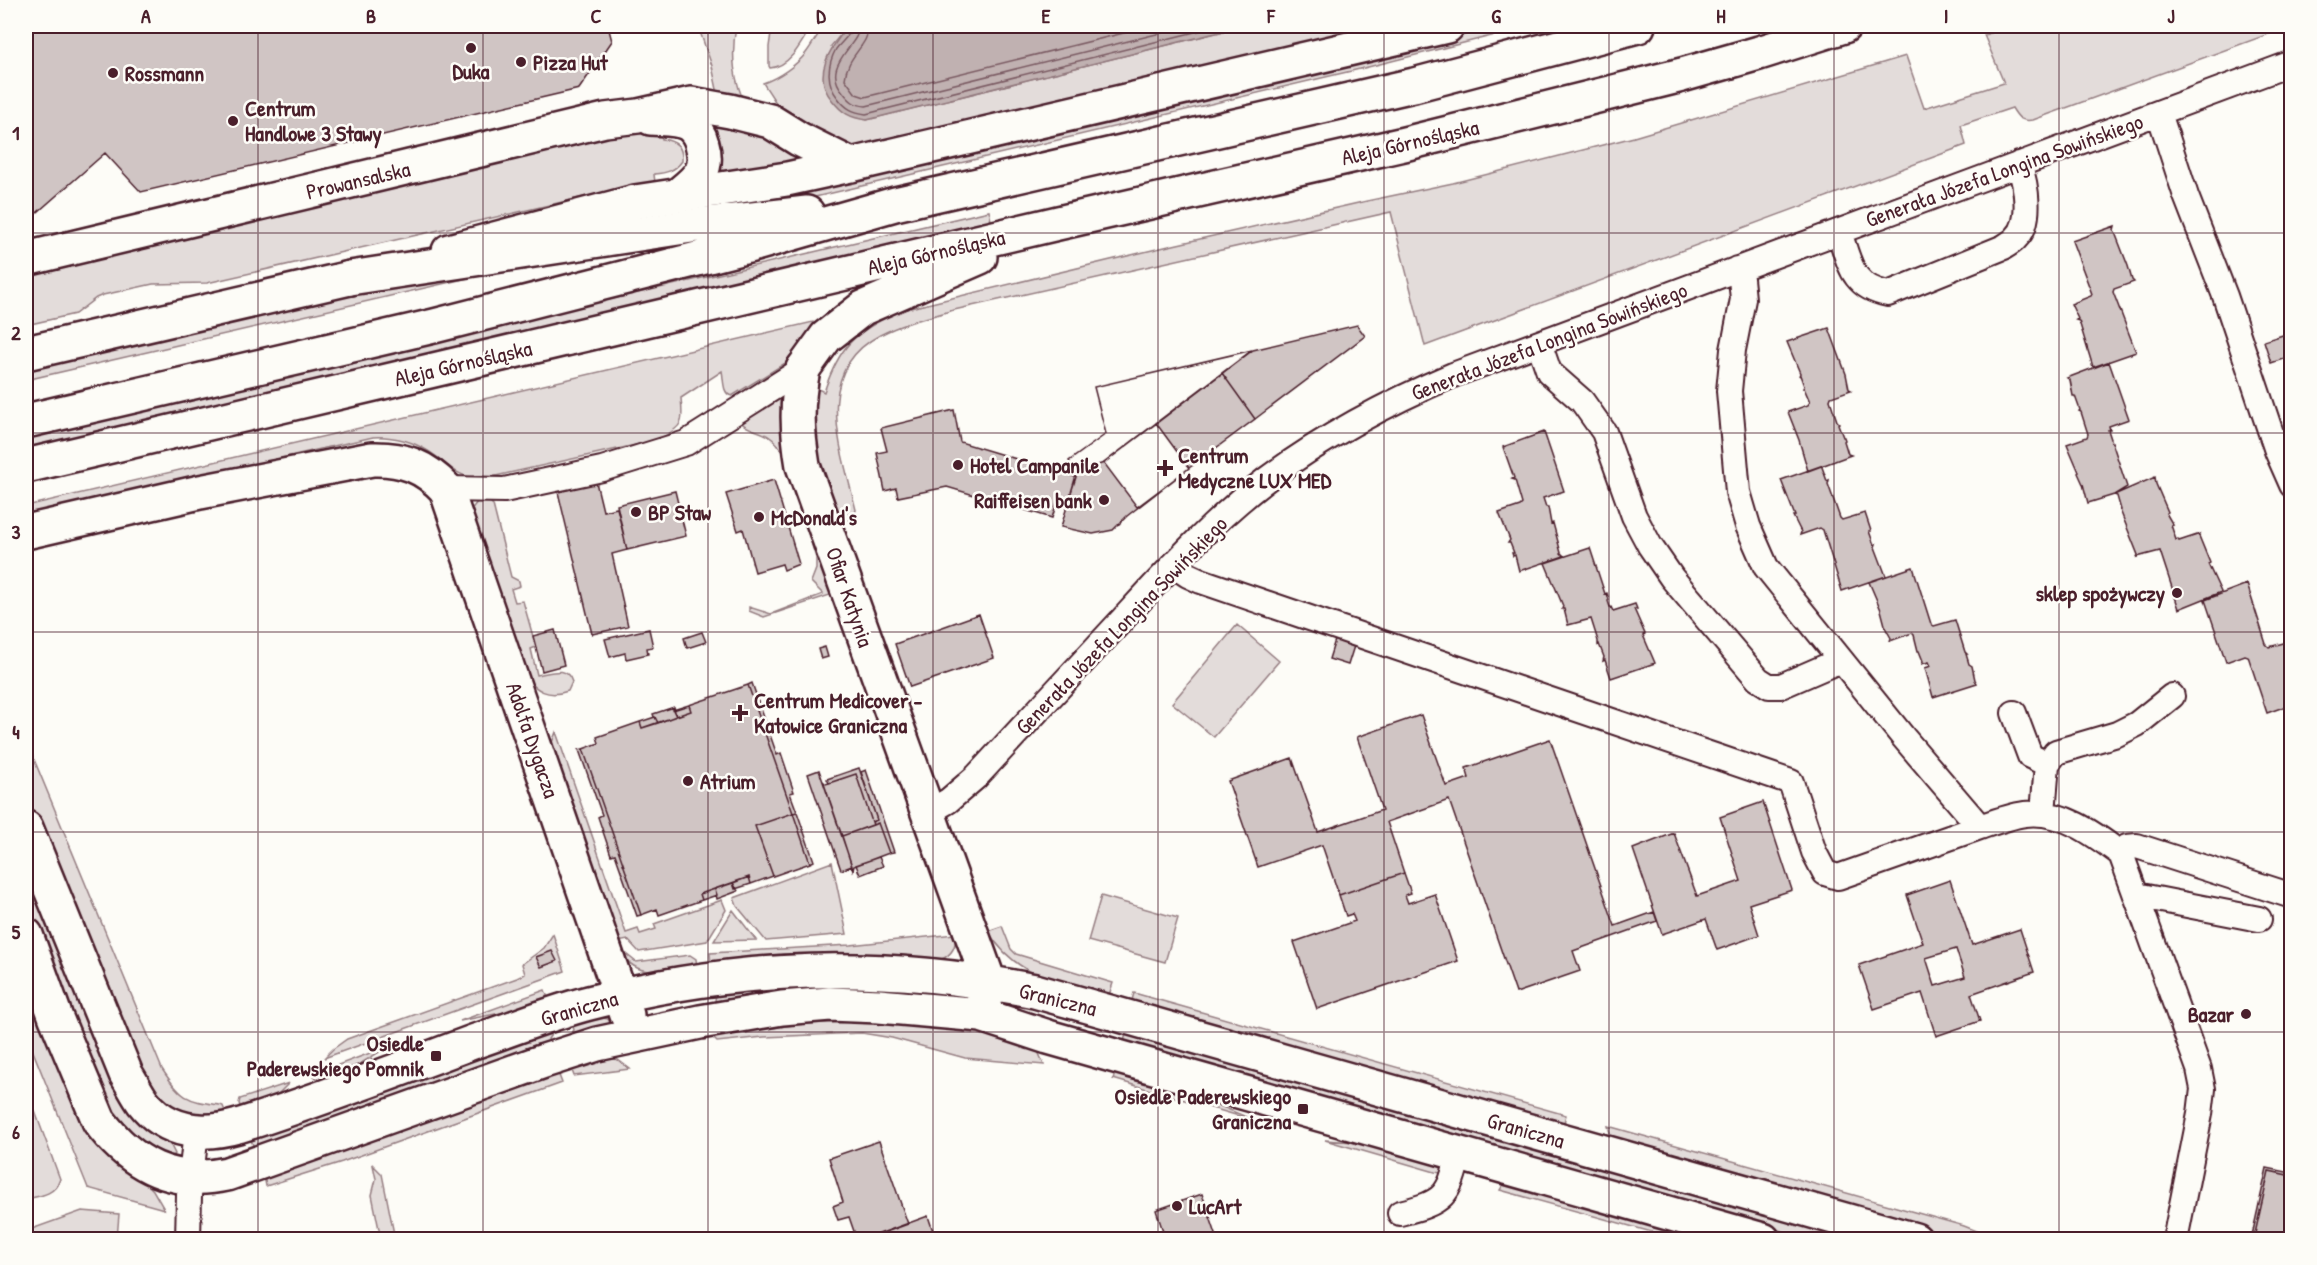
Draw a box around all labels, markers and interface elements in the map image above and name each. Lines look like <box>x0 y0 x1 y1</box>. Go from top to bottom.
text: A <box>141 2 151 29</box>
text: B <box>366 2 376 29</box>
text: C <box>591 2 602 29</box>
text: D <box>816 2 826 29</box>
text: E <box>1042 2 1051 29</box>
text: F <box>1266 2 1276 29</box>
text: G <box>1491 2 1501 29</box>
text: H <box>1716 2 1726 29</box>
text: I <box>1944 2 1948 29</box>
text: J <box>2167 2 2175 29</box>
marker: Duka <box>464 41 478 55</box>
place label: Pizza Hut <box>533 47 609 77</box>
marker: Pizza Hut <box>514 55 528 69</box>
place label: Duka <box>452 56 490 86</box>
place label: Rossmann <box>125 58 204 88</box>
marker: Rossmann <box>106 66 120 80</box>
place label: Centrum Handlowe 3 Stawy <box>245 93 383 149</box>
street label: Generała Józefa Longina Sowińskiego <box>1861 106 2147 234</box>
street label: Aleja Górnośląska <box>1338 112 1482 172</box>
marker: Centrum Handlowe 3 Stawy <box>226 114 240 128</box>
text: 1 <box>12 119 20 146</box>
street label: Prowansalska <box>303 153 413 207</box>
street label: Aleja Górnośląska <box>864 222 1008 282</box>
street label: Generała Józefa Longina Sowińskiego <box>1407 274 1691 408</box>
text: 2 <box>11 319 21 346</box>
street label: Aleja Górnośląska <box>391 333 535 393</box>
place label: Centrum Medyczne LUX MED <box>1178 440 1332 496</box>
place label: Hotel Campanile <box>970 450 1100 481</box>
marker: Hotel Campanile <box>951 458 965 472</box>
marker: Centrum Medyczne LUX MED <box>1156 459 1174 477</box>
place label: Raiffeisen bank <box>974 485 1093 515</box>
marker: Raiffeisen bank <box>1097 493 1111 507</box>
place label: BP Staw <box>648 497 711 527</box>
place label: McDonald's <box>771 502 858 532</box>
marker: BP Staw <box>629 505 643 519</box>
street label: Generała Józefa Longina Sowińskiego <box>1008 509 1234 741</box>
marker: McDonald's <box>752 510 766 524</box>
text: 3 <box>12 518 21 545</box>
street label: Ofiar Katynia <box>819 543 881 651</box>
place label: sklep spożywczy <box>2035 578 2166 609</box>
marker: sklep spożywczy <box>2170 586 2184 600</box>
street label: Adolfa Dygacza <box>499 678 567 802</box>
place label: Centrum Medicover - Katowice Graniczna <box>754 685 922 740</box>
marker: Centrum Medicover - Katowice Graniczna <box>731 704 749 722</box>
text: 4 <box>12 718 20 745</box>
place label: Atrium <box>700 766 756 796</box>
marker: Atrium <box>681 774 695 788</box>
text: 5 <box>12 918 21 945</box>
street label: Graniczna <box>1016 975 1100 1023</box>
street label: Graniczna <box>537 983 621 1033</box>
place label: Bazar <box>2188 999 2235 1029</box>
marker: Bazar <box>2239 1007 2253 1021</box>
place label: Osiedle Paderewskiego Pomnik <box>247 1028 425 1084</box>
marker: Osiedle Paderewskiego Pomnik <box>429 1049 443 1063</box>
place label: Osiedle Paderewskiego Graniczna <box>1114 1081 1291 1136</box>
marker: Osiedle Paderewskiego Graniczna <box>1296 1102 1310 1116</box>
street label: Graniczna <box>1484 1105 1568 1155</box>
text: 6 <box>12 1118 20 1145</box>
place label: LucArt <box>1189 1191 1243 1221</box>
marker: LucArt <box>1170 1199 1184 1213</box>

